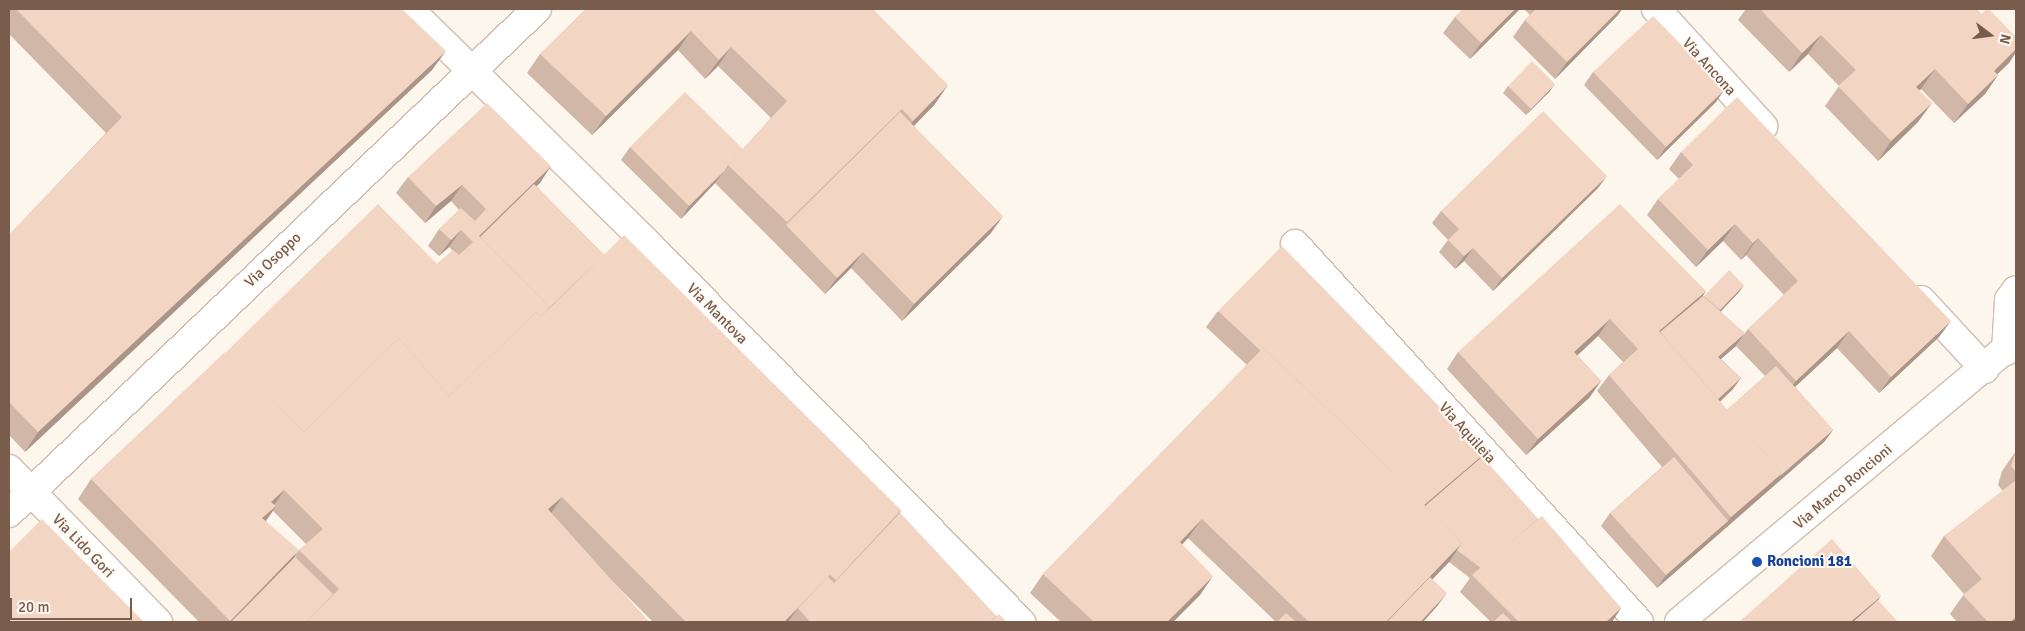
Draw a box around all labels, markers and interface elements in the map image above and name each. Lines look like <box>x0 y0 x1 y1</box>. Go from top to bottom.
north arrow <box>1965 10 2015 60</box>
text: N <box>1995 32 2014 46</box>
street label: Via Ancona <box>1678 34 1740 100</box>
street label: Via Osoppo <box>241 229 305 291</box>
street label: Via Mantova <box>683 280 751 348</box>
street label: Via Aquileia <box>1435 399 1499 467</box>
street label: Via Marco Roncioni <box>1790 441 1896 533</box>
street label: Via Lido Gori <box>48 510 118 582</box>
place label: Roncioni 181 <box>1767 553 1852 571</box>
marker: Roncioni 181 <box>1751 556 1763 568</box>
scale bar <box>12 588 135 620</box>
text: 20 m <box>18 598 49 616</box>

